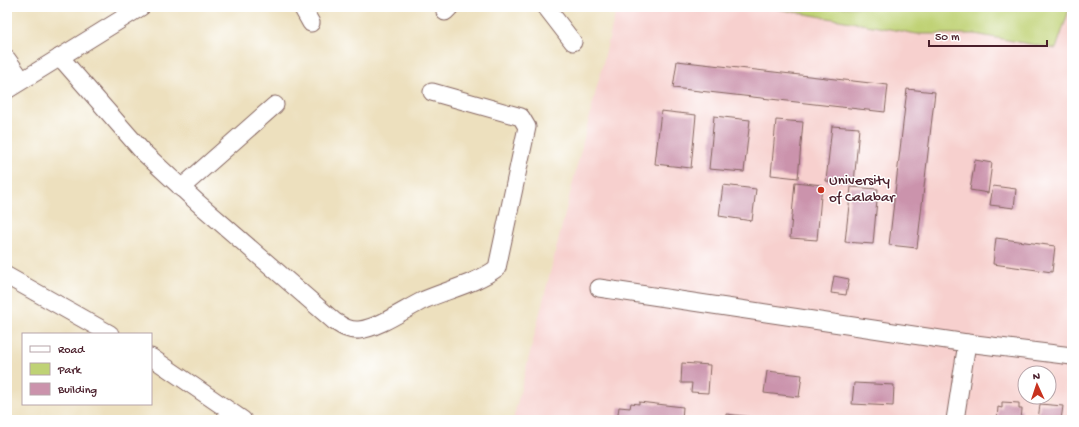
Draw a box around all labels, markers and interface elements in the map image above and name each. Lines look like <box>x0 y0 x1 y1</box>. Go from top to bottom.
scale bar <box>929 22 1047 48</box>
text: 50 m <box>935 31 960 45</box>
place label: University of Calabar <box>829 172 896 207</box>
marker: University of Calabar <box>816 185 826 195</box>
legend <box>22 333 152 405</box>
text: Road <box>58 344 85 358</box>
text: Park <box>57 364 83 378</box>
north arrow <box>1017 365 1057 405</box>
text: N <box>1033 371 1040 383</box>
text: Building <box>57 384 97 398</box>

